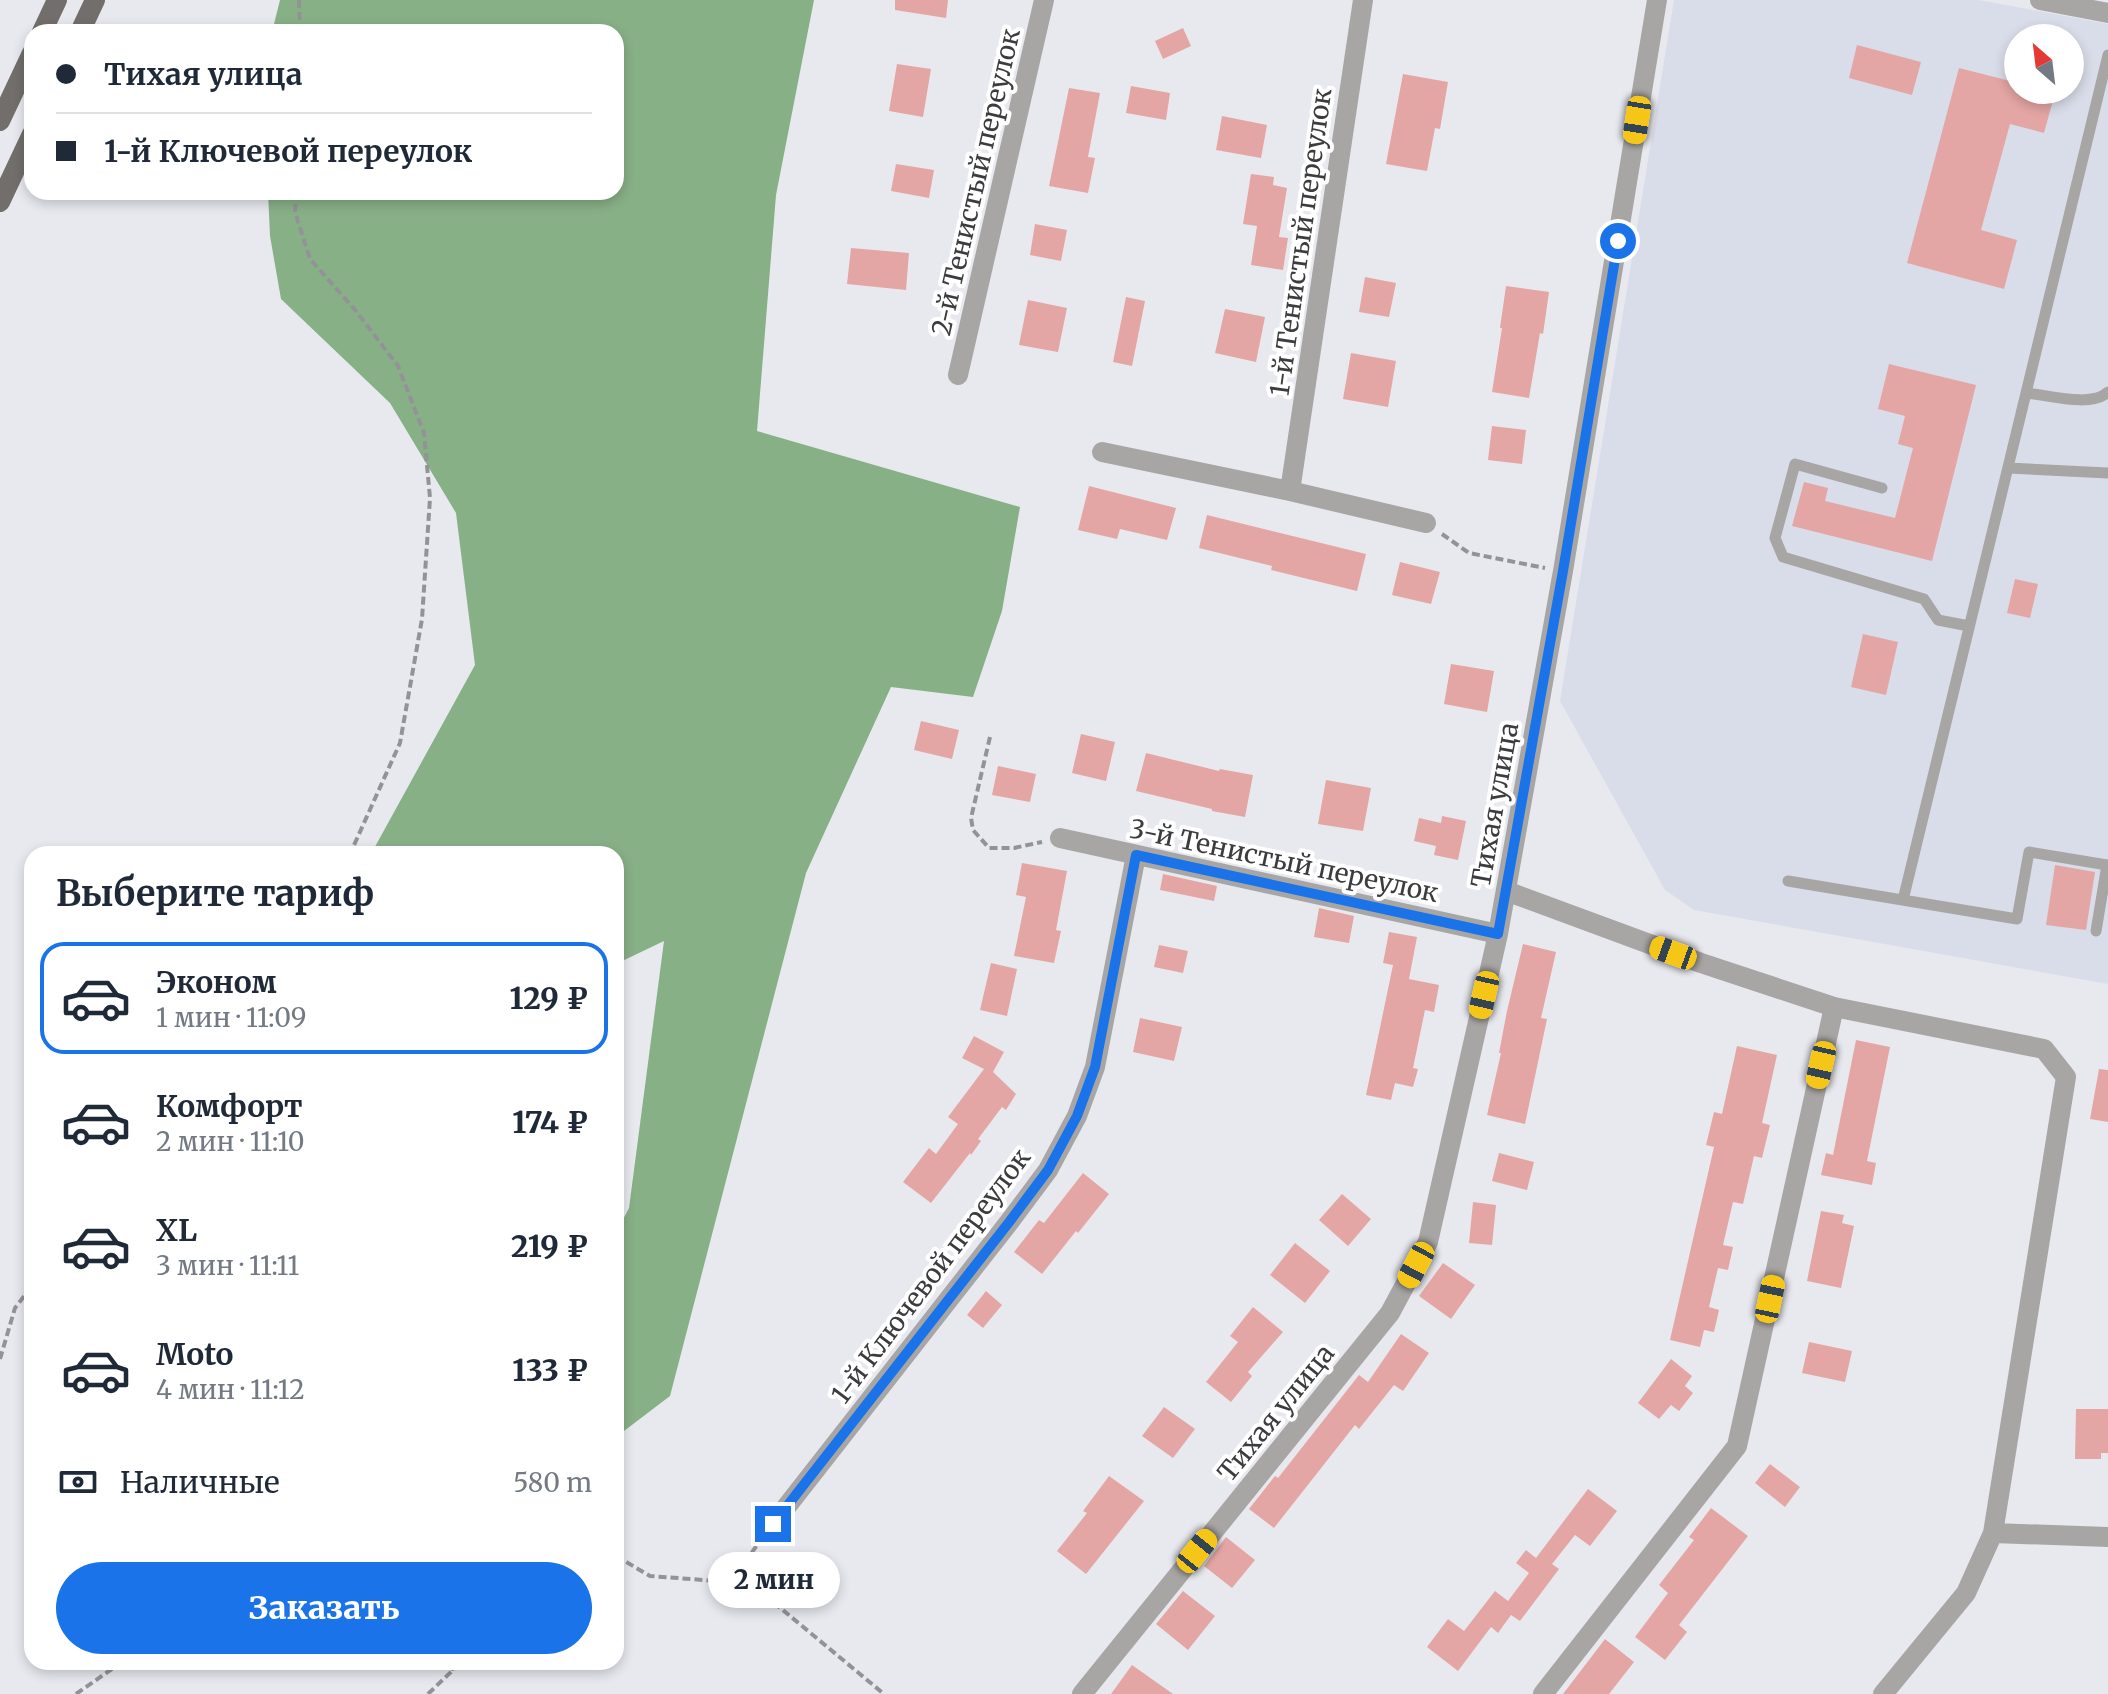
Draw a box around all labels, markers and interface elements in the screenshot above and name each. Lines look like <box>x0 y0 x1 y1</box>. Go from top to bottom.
north arrow <box>2004 24 2084 104</box>
map controls <box>2004 24 2084 104</box>
street label: 2-й Тенистый переулок <box>924 25 1027 339</box>
text: Тихая улица <box>104 55 302 93</box>
street label: 1-й Тенистый переулок <box>1263 85 1339 398</box>
car <box>1621 94 1653 146</box>
text: 1-й Ключевой переулок <box>104 132 472 170</box>
route start <box>1600 223 1636 259</box>
street label: Тихая улица <box>1464 720 1525 890</box>
street label: 3-й Тенистый переулок <box>1127 812 1442 909</box>
text: Выберите тариф <box>56 871 374 916</box>
car <box>1646 934 1700 972</box>
icon: car <box>60 962 132 1034</box>
text: Эконом <box>156 963 277 1001</box>
car <box>1467 969 1501 1021</box>
text: 129 ₽ <box>509 979 588 1017</box>
text: 1 мин · 11:09 <box>156 1001 307 1034</box>
car <box>1804 1039 1838 1091</box>
icon: car <box>60 1086 132 1158</box>
text: Комфорт <box>156 1087 303 1125</box>
text: 174 ₽ <box>512 1103 588 1141</box>
text: 2 мин · 11:10 <box>156 1125 305 1158</box>
street label: 1-й Ключевой переулок <box>824 1141 1038 1410</box>
icon: car <box>60 1210 132 1282</box>
text: XL <box>156 1211 197 1249</box>
text: 219 ₽ <box>511 1227 588 1265</box>
car <box>1394 1238 1438 1292</box>
text: 3 мин · 11:11 <box>156 1249 299 1282</box>
car <box>1753 1273 1787 1325</box>
icon: car <box>60 1334 132 1406</box>
text: Moto <box>156 1335 234 1373</box>
street label: Тихая улица <box>1210 1337 1341 1488</box>
text: 133 ₽ <box>512 1351 588 1389</box>
text: 4 мин · 11:12 <box>156 1373 305 1406</box>
icon: cash <box>56 1460 100 1504</box>
text: Наличные <box>120 1463 280 1501</box>
text: 580 m <box>513 1466 592 1499</box>
route end <box>755 1506 791 1542</box>
car <box>1173 1525 1221 1577</box>
callout: 2 мин <box>707 1552 839 1608</box>
button: Заказать <box>56 1562 592 1654</box>
text: 2 мин <box>734 1563 814 1596</box>

